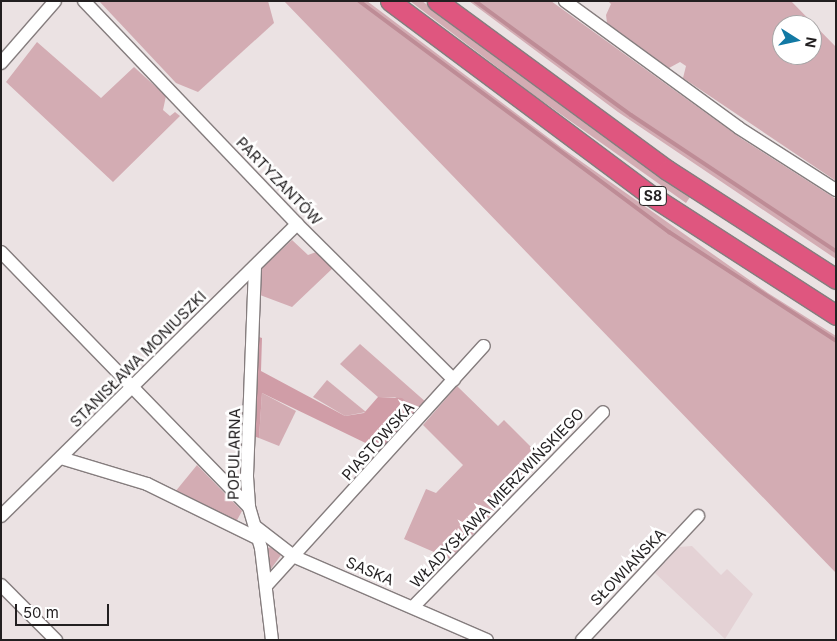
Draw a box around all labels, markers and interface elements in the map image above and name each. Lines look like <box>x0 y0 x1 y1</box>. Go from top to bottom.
north arrow <box>772 15 822 65</box>
text: N <box>802 36 821 49</box>
street label: PARTYZANTÓW <box>233 133 325 229</box>
road number: S8 <box>638 185 668 208</box>
street label: STANISŁAWA MONIUSZKI <box>66 287 210 431</box>
street label: PIASTOWSKA <box>338 398 418 484</box>
street label: WŁADYSŁAWA MIERZWIŃSKIEGO <box>406 405 588 591</box>
street label: POPULARNA <box>224 408 244 500</box>
street label: SŁOWIAŃSKA <box>587 525 669 609</box>
street label: SASKA <box>343 553 397 589</box>
scale bar <box>18 594 111 626</box>
text: 50 m <box>23 603 59 622</box>

